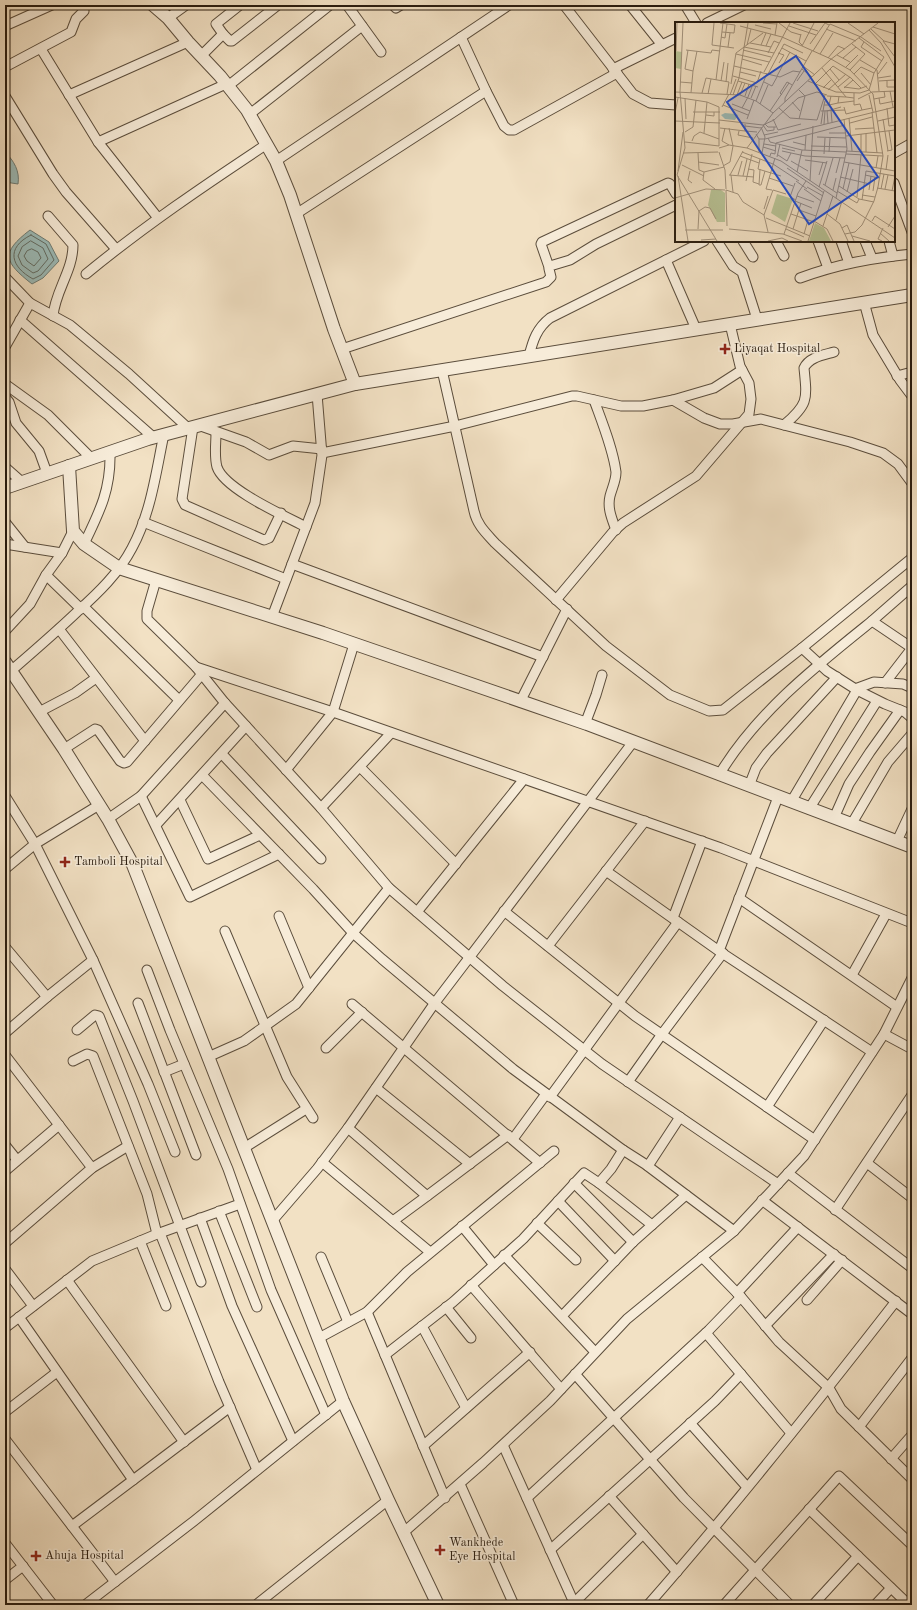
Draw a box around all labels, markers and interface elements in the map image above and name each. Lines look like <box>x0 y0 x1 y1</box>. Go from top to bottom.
inset map <box>675 22 895 242</box>
marker: Liyaqat Hospital <box>719 343 731 355</box>
place label: Liyaqat Hospital <box>734 343 820 355</box>
marker: Tamboli Hospital <box>59 856 71 868</box>
place label: Tamboli Hospital <box>74 856 163 868</box>
place label: Wankhede Eye Hospital <box>449 1537 515 1563</box>
marker: Wankhede Eye Hospital <box>434 1544 446 1556</box>
marker: Ahuja Hospital <box>30 1550 42 1562</box>
place label: Ahuja Hospital <box>45 1550 124 1562</box>

